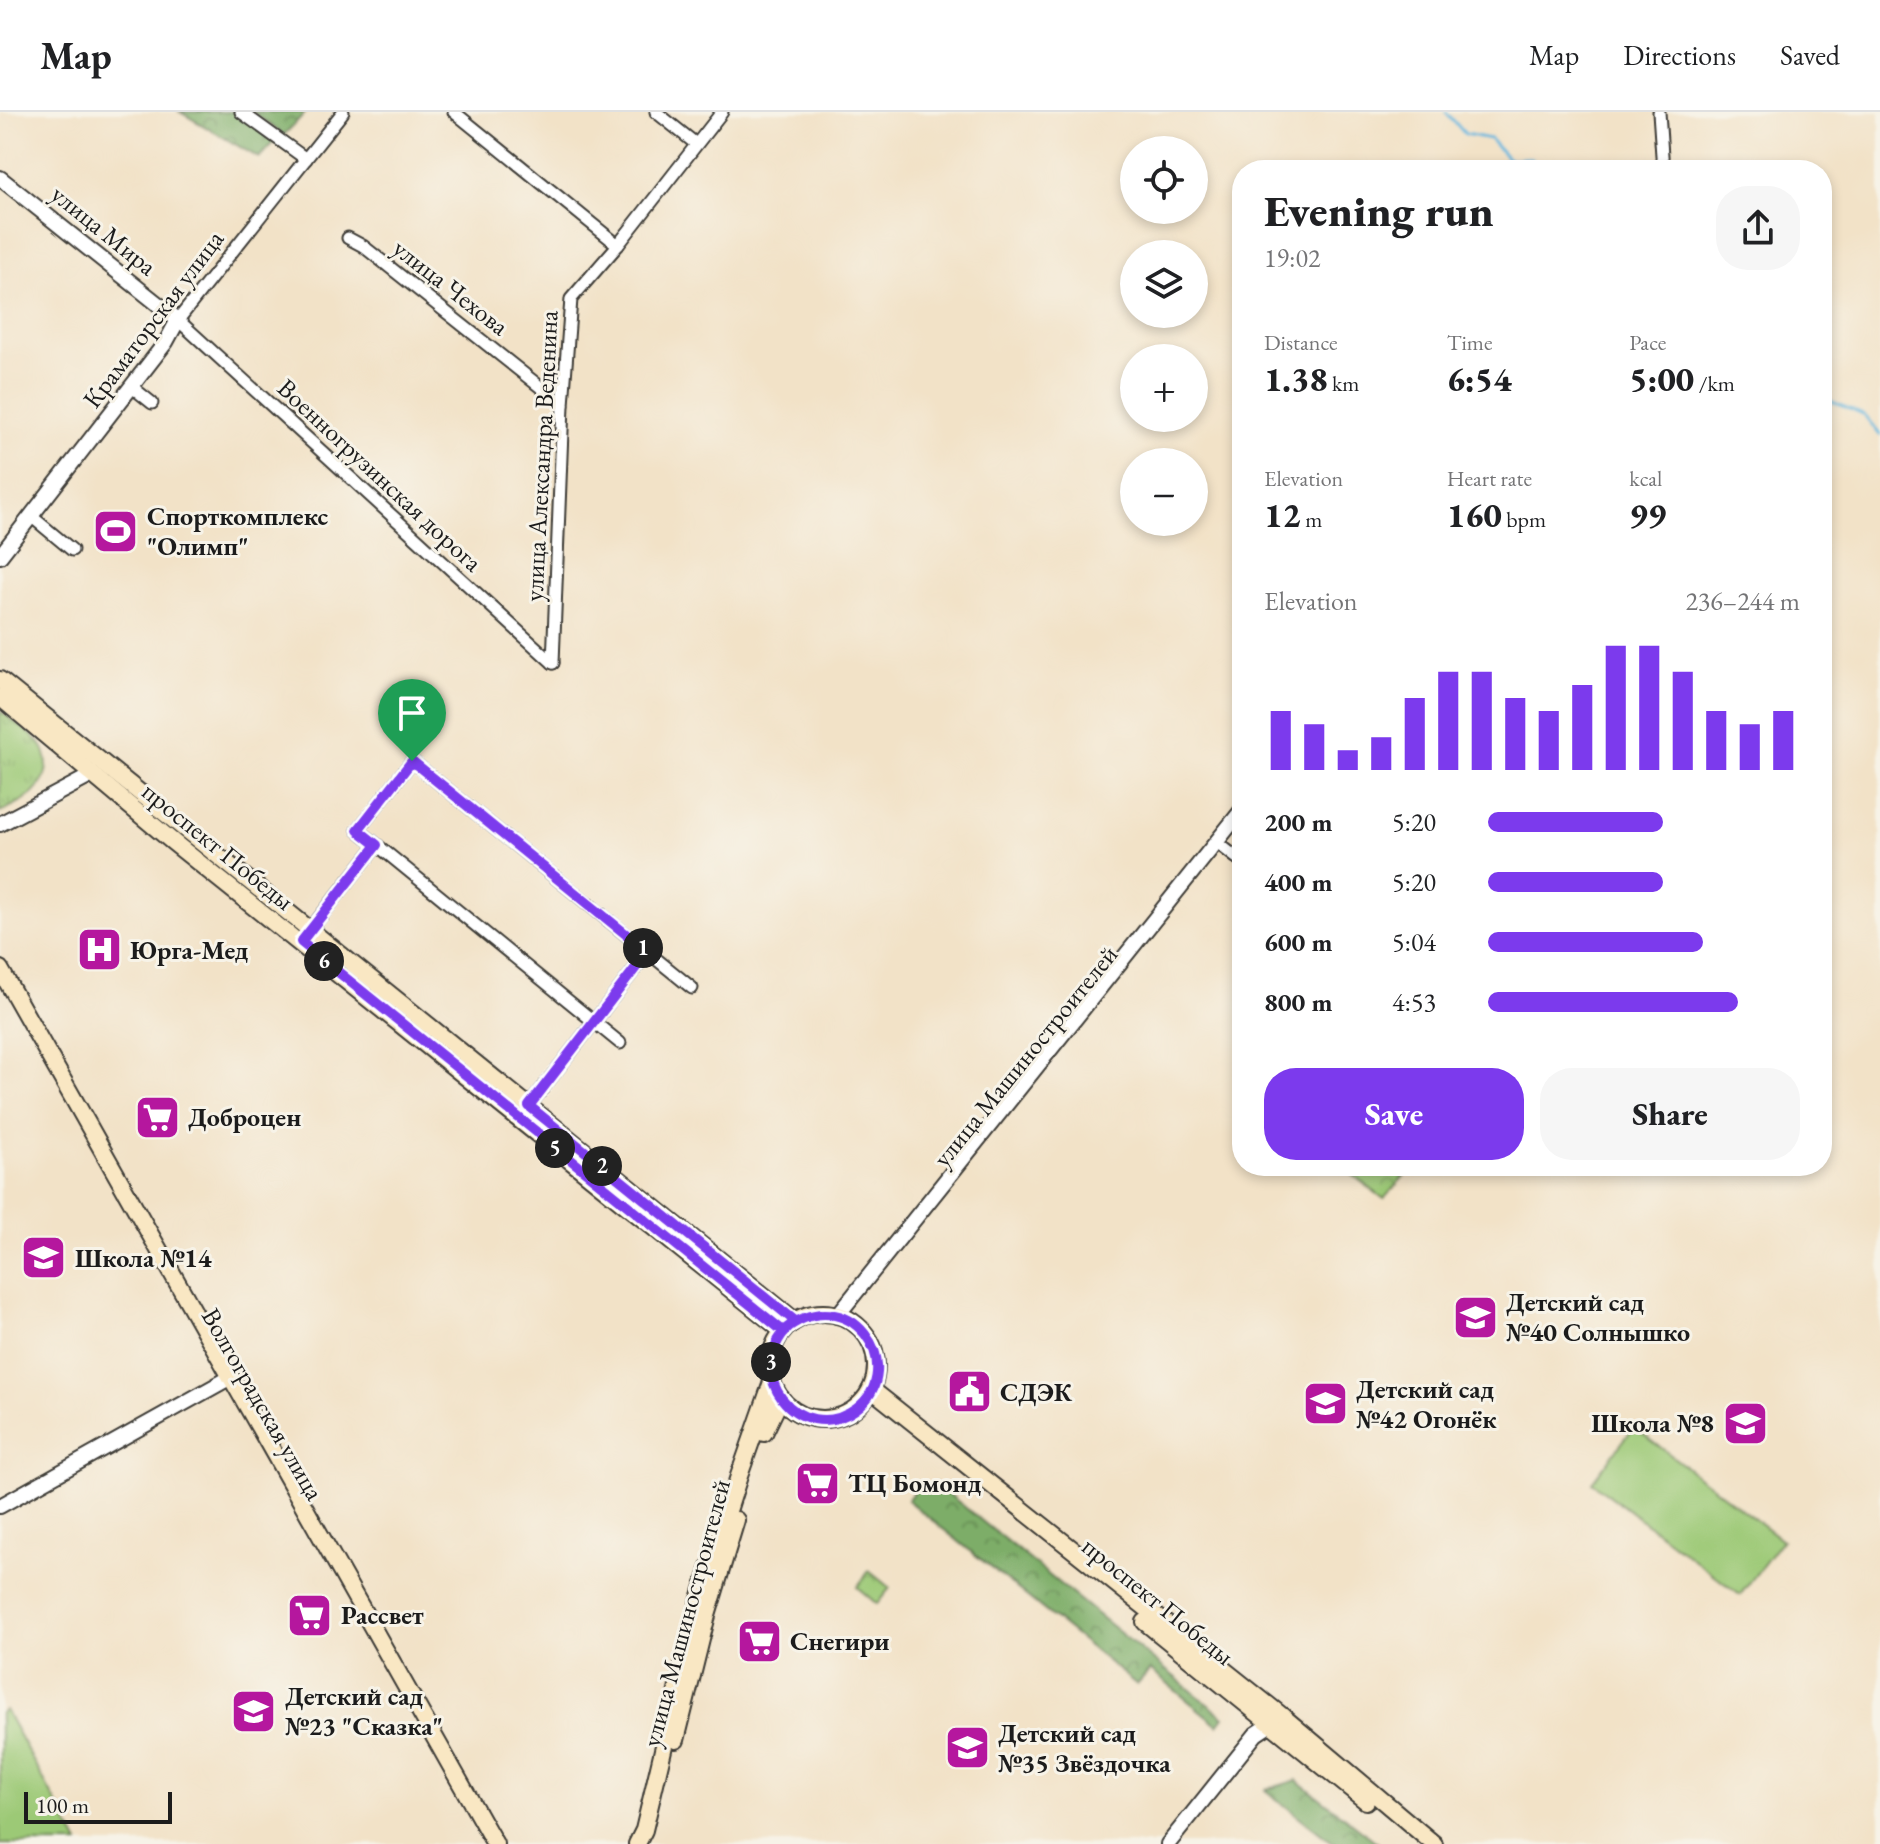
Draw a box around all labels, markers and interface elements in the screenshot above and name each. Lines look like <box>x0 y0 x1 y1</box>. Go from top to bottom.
text: Map <box>40 31 112 80</box>
text: Map <box>1529 37 1579 73</box>
text: Directions <box>1623 37 1736 73</box>
text: Saved <box>1780 37 1840 73</box>
map controls <box>1120 136 1208 536</box>
button: locate <box>1120 136 1208 224</box>
street label: улица Мира <box>44 177 164 283</box>
text: Evening run <box>1264 182 1494 239</box>
button: share <box>1716 186 1800 270</box>
street label: Краматорская улица <box>75 223 231 415</box>
street label: улица Чехова <box>386 231 516 343</box>
button: layers <box>1120 240 1208 328</box>
text: 19:02 <box>1264 241 1320 275</box>
street label: улица Александра Веденина <box>516 309 566 602</box>
text: Distance <box>1264 328 1337 357</box>
text: Time <box>1447 328 1492 357</box>
text: Pace <box>1629 328 1666 357</box>
button: + <box>1120 344 1208 432</box>
text: 1.38 <box>1264 357 1328 401</box>
text: 6:54 <box>1447 357 1512 401</box>
text: 5:00 <box>1629 357 1694 401</box>
text: km <box>1328 369 1359 398</box>
text: /km <box>1694 369 1735 398</box>
street label: Военногрузинская дорога <box>270 371 490 579</box>
button: − <box>1120 448 1208 536</box>
text: Elevation <box>1264 464 1343 493</box>
text: Heart rate <box>1447 464 1532 493</box>
text: kcal <box>1629 464 1662 493</box>
text: 12 <box>1264 493 1301 537</box>
text: 160 <box>1447 493 1502 537</box>
text: 99 <box>1629 493 1666 537</box>
place label: Спорткомплекс "Олимп" <box>147 499 329 563</box>
text: m <box>1301 505 1322 534</box>
text: bpm <box>1502 505 1546 534</box>
sports icon: Спорткомплекс "Олимп" <box>92 507 140 555</box>
text: Elevation <box>1264 584 1358 618</box>
text: 236–244 m <box>1685 584 1800 618</box>
pin <box>378 679 446 761</box>
icon: arrive <box>390 691 434 735</box>
street label: проспект Победы <box>135 774 301 918</box>
text: 200 m <box>1264 805 1332 839</box>
text: 5:20 <box>1392 805 1436 839</box>
text: 400 m <box>1264 865 1332 899</box>
text: 5:20 <box>1392 865 1436 899</box>
text: 600 m <box>1264 925 1332 959</box>
text: 5:04 <box>1392 925 1436 959</box>
hospital icon: Юрга-Мед <box>75 926 123 974</box>
pin: 1 <box>623 928 663 968</box>
place label: Юрга-Мед <box>130 933 249 967</box>
text: 1 <box>637 933 649 962</box>
street label: улица Машиностроителей <box>925 938 1125 1174</box>
pin: 6 <box>304 941 344 981</box>
text: 6 <box>318 946 330 975</box>
text: 800 m <box>1264 985 1332 1019</box>
text: 4:53 <box>1392 985 1436 1019</box>
button: Save <box>1264 1068 1524 1160</box>
button: Share <box>1540 1068 1800 1160</box>
supermarket icon: Доброцен <box>133 1093 181 1141</box>
place label: Доброцен <box>188 1100 301 1134</box>
pin: 5 <box>535 1128 575 1168</box>
text: 5 <box>549 1133 561 1162</box>
pin: 2 <box>582 1146 622 1186</box>
text: 2 <box>596 1151 608 1180</box>
school or university icon: Школа №14 <box>20 1234 68 1282</box>
place label: Школа №14 <box>75 1241 212 1275</box>
place label: Детский сад №40 Солнышко <box>1506 1285 1690 1349</box>
school or university icon: Детский сад №40 Солнышко <box>1451 1293 1499 1341</box>
street label: Волгоградская улица <box>194 1302 332 1507</box>
pin: 3 <box>751 1342 791 1382</box>
text: 3 <box>765 1347 777 1376</box>
public building icon: СДЭК <box>945 1368 993 1416</box>
place label: Детский сад №42 Огонёк <box>1356 1372 1497 1436</box>
place label: СДЭК <box>1000 1375 1073 1409</box>
school or university icon: Детский сад №42 Огонёк <box>1301 1380 1349 1428</box>
school or university icon: Школа №8 <box>1721 1399 1769 1447</box>
place label: Школа №8 <box>1591 1406 1714 1440</box>
supermarket icon: ТЦ Бомонд <box>793 1459 841 1507</box>
place label: ТЦ Бомонд <box>848 1466 982 1500</box>
street label: улица Машиностроителей <box>634 1475 738 1751</box>
street label: проспект Победы <box>1075 1529 1241 1673</box>
supermarket icon: Рассвет <box>286 1591 334 1639</box>
place label: Рассвет <box>341 1598 424 1632</box>
supermarket icon: Снегири <box>735 1617 783 1665</box>
place label: Снегири <box>790 1624 889 1658</box>
place label: Детский сад №23 "Сказка" <box>285 1679 443 1743</box>
school or university icon: Детский сад №23 "Сказка" <box>230 1687 278 1735</box>
place label: Детский сад №35 Звёздочка <box>998 1716 1171 1780</box>
school or university icon: Детский сад №35 Звёздочка <box>943 1724 991 1772</box>
scale bar <box>24 1788 172 1824</box>
text: 100 m <box>36 1791 89 1820</box>

